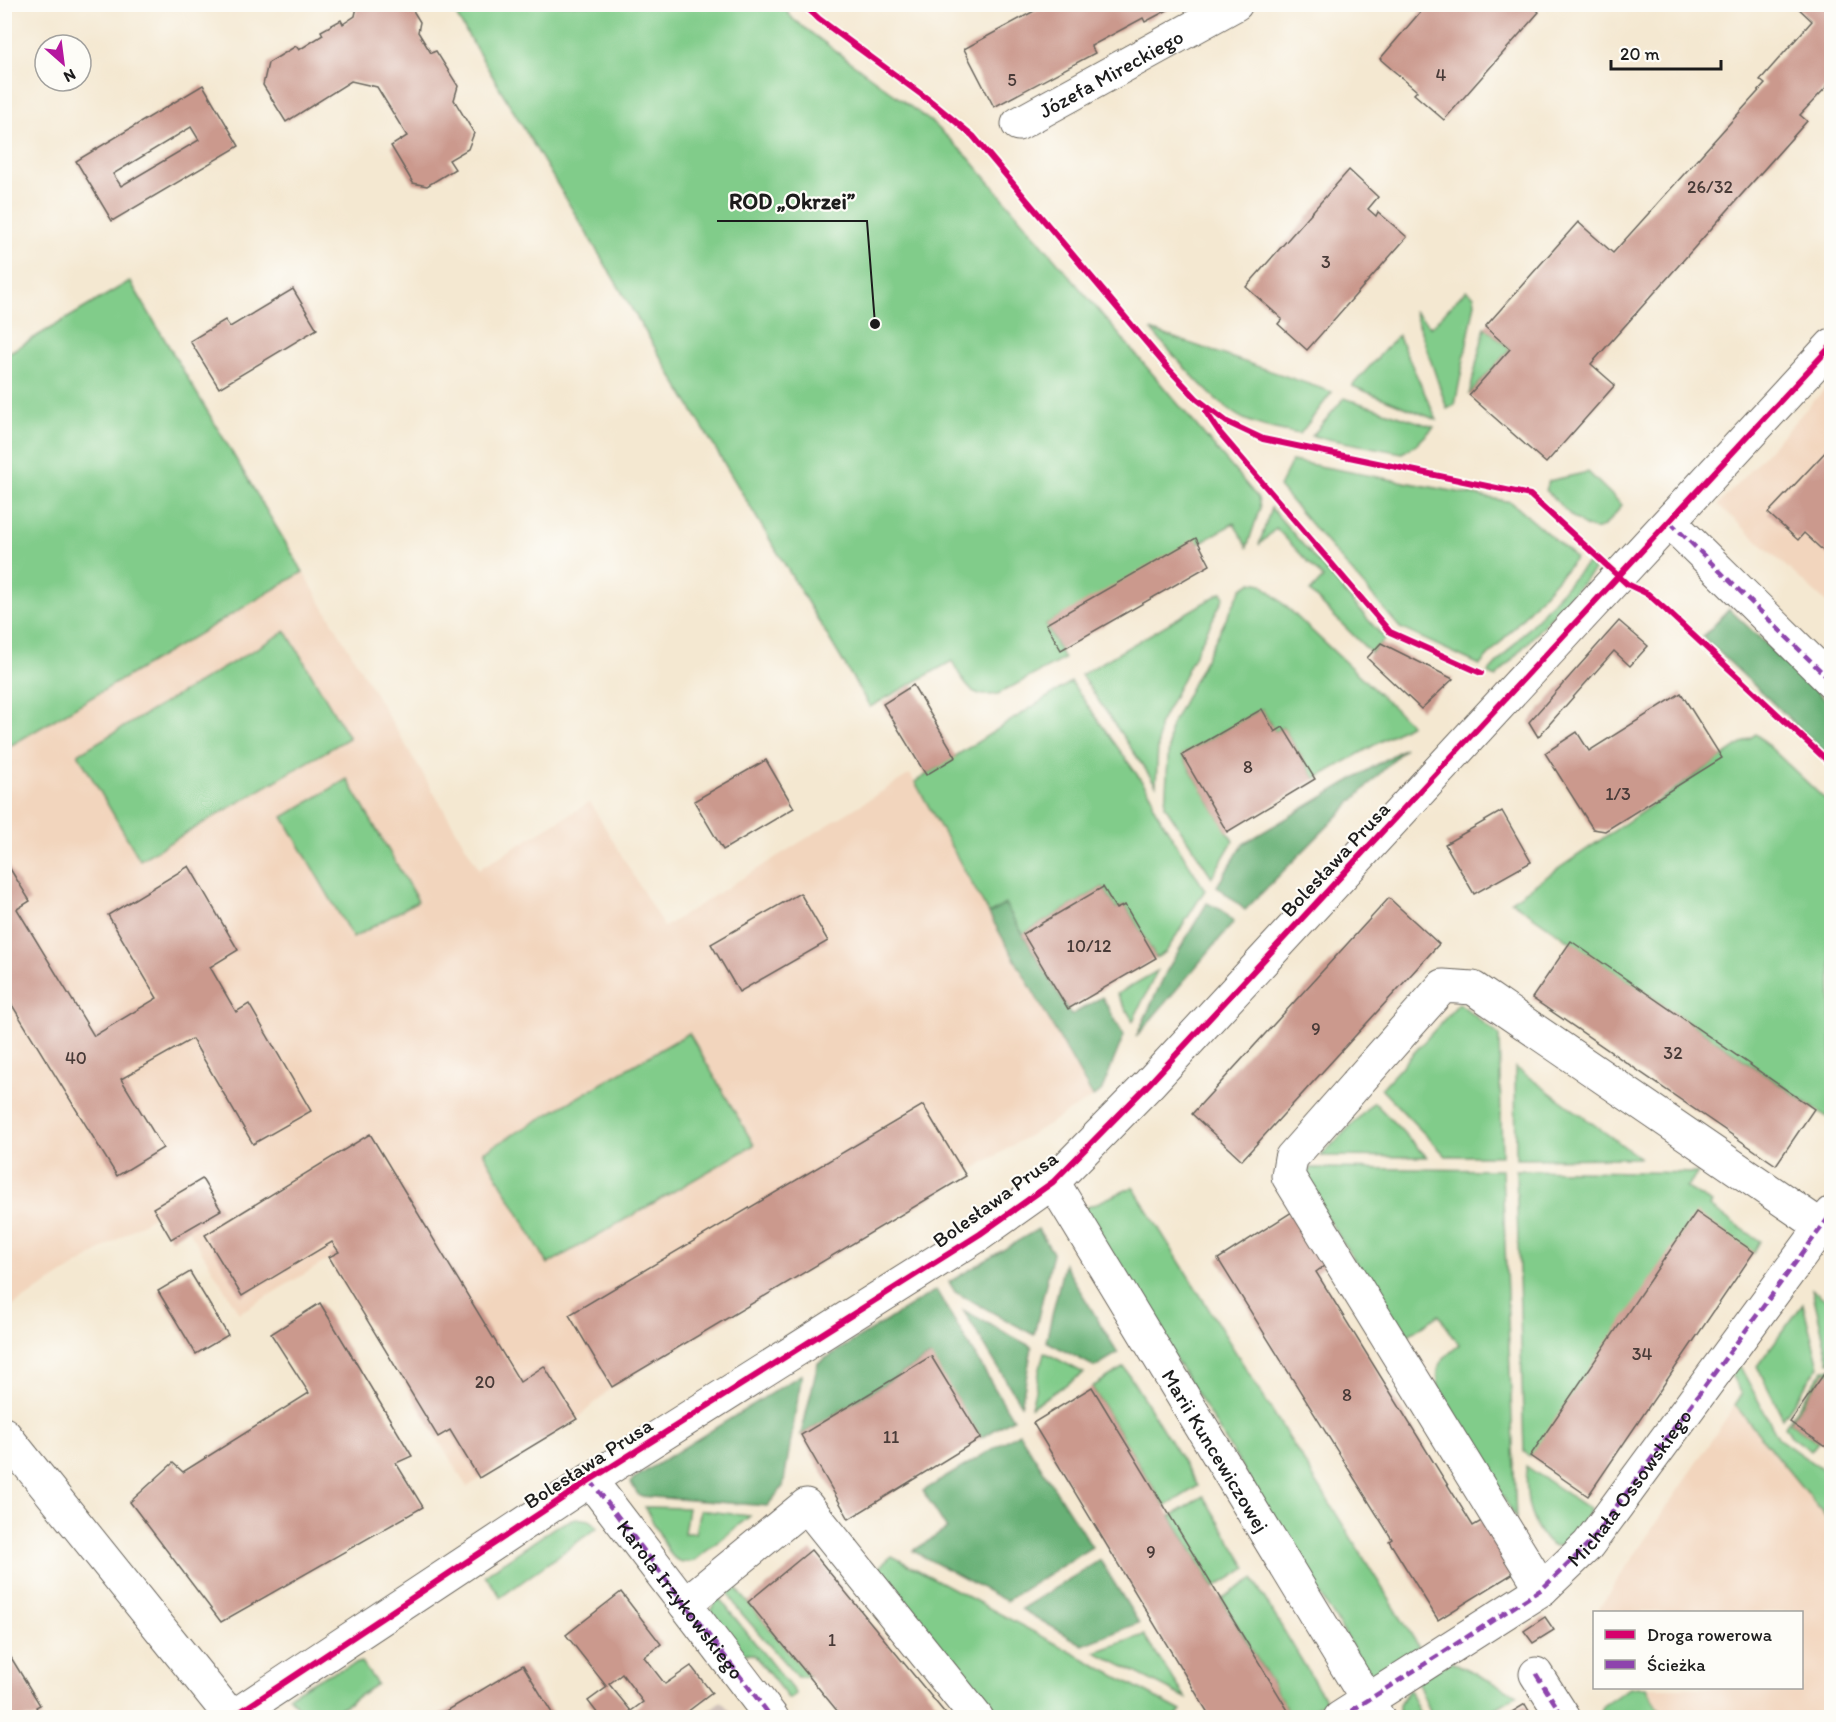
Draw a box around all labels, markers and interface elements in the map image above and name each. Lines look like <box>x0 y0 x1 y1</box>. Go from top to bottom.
street label: Józefa Mireckiego <box>1034 23 1187 123</box>
north arrow <box>33 33 93 93</box>
scale bar <box>1611 33 1720 71</box>
text: 20 m <box>1620 43 1660 65</box>
house number: 4 <box>1436 64 1447 86</box>
text: N <box>61 65 79 87</box>
house number: 5 <box>1007 69 1017 91</box>
house number: 26/32 <box>1687 176 1733 198</box>
callout: ROD „Okrzei” <box>717 181 867 221</box>
text: ROD „Okrzei” <box>729 188 855 215</box>
house number: 3 <box>1321 251 1331 273</box>
house number: 8 <box>1243 756 1253 778</box>
house number: 1/3 <box>1605 783 1631 805</box>
street label: Bolesława Prusa <box>1275 796 1395 922</box>
house number: 10/12 <box>1067 935 1112 957</box>
house number: 9 <box>1311 1018 1321 1040</box>
house number: 32 <box>1663 1042 1683 1064</box>
house number: 40 <box>65 1047 87 1069</box>
street label: Bolesława Prusa <box>928 1145 1062 1253</box>
house number: 34 <box>1632 1343 1652 1365</box>
street label: Marii Kuncewiczowej <box>1157 1364 1275 1537</box>
house number: 20 <box>475 1371 495 1393</box>
house number: 8 <box>1342 1384 1352 1406</box>
street label: Michała Ossowskiego <box>1561 1404 1696 1571</box>
street label: Bolesława Prusa <box>519 1412 657 1514</box>
house number: 11 <box>883 1426 899 1448</box>
street label: Karola Irzykowskiego <box>612 1515 750 1684</box>
house number: 9 <box>1146 1541 1156 1563</box>
legend <box>1593 1611 1803 1689</box>
text: Droga rowerowa <box>1647 1624 1773 1646</box>
house number: 1 <box>828 1629 836 1651</box>
text: Ścieżka <box>1647 1654 1706 1676</box>

